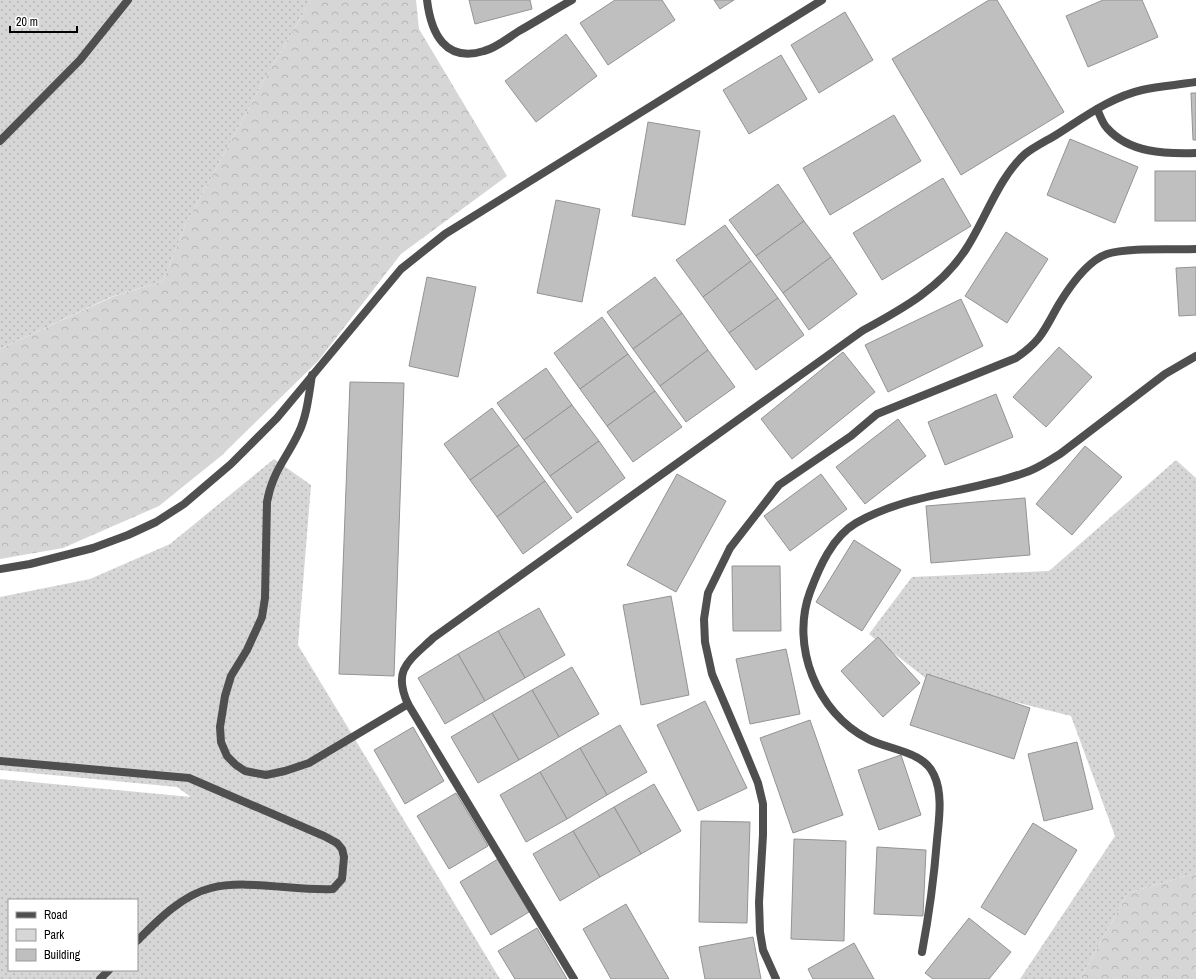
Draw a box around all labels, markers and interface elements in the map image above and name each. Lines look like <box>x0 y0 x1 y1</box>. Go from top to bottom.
scale bar <box>10 8 77 34</box>
text: 20 m <box>16 14 38 30</box>
legend <box>8 899 138 971</box>
text: Road <box>44 907 68 923</box>
text: Park <box>44 927 64 943</box>
text: Building <box>44 947 81 963</box>

